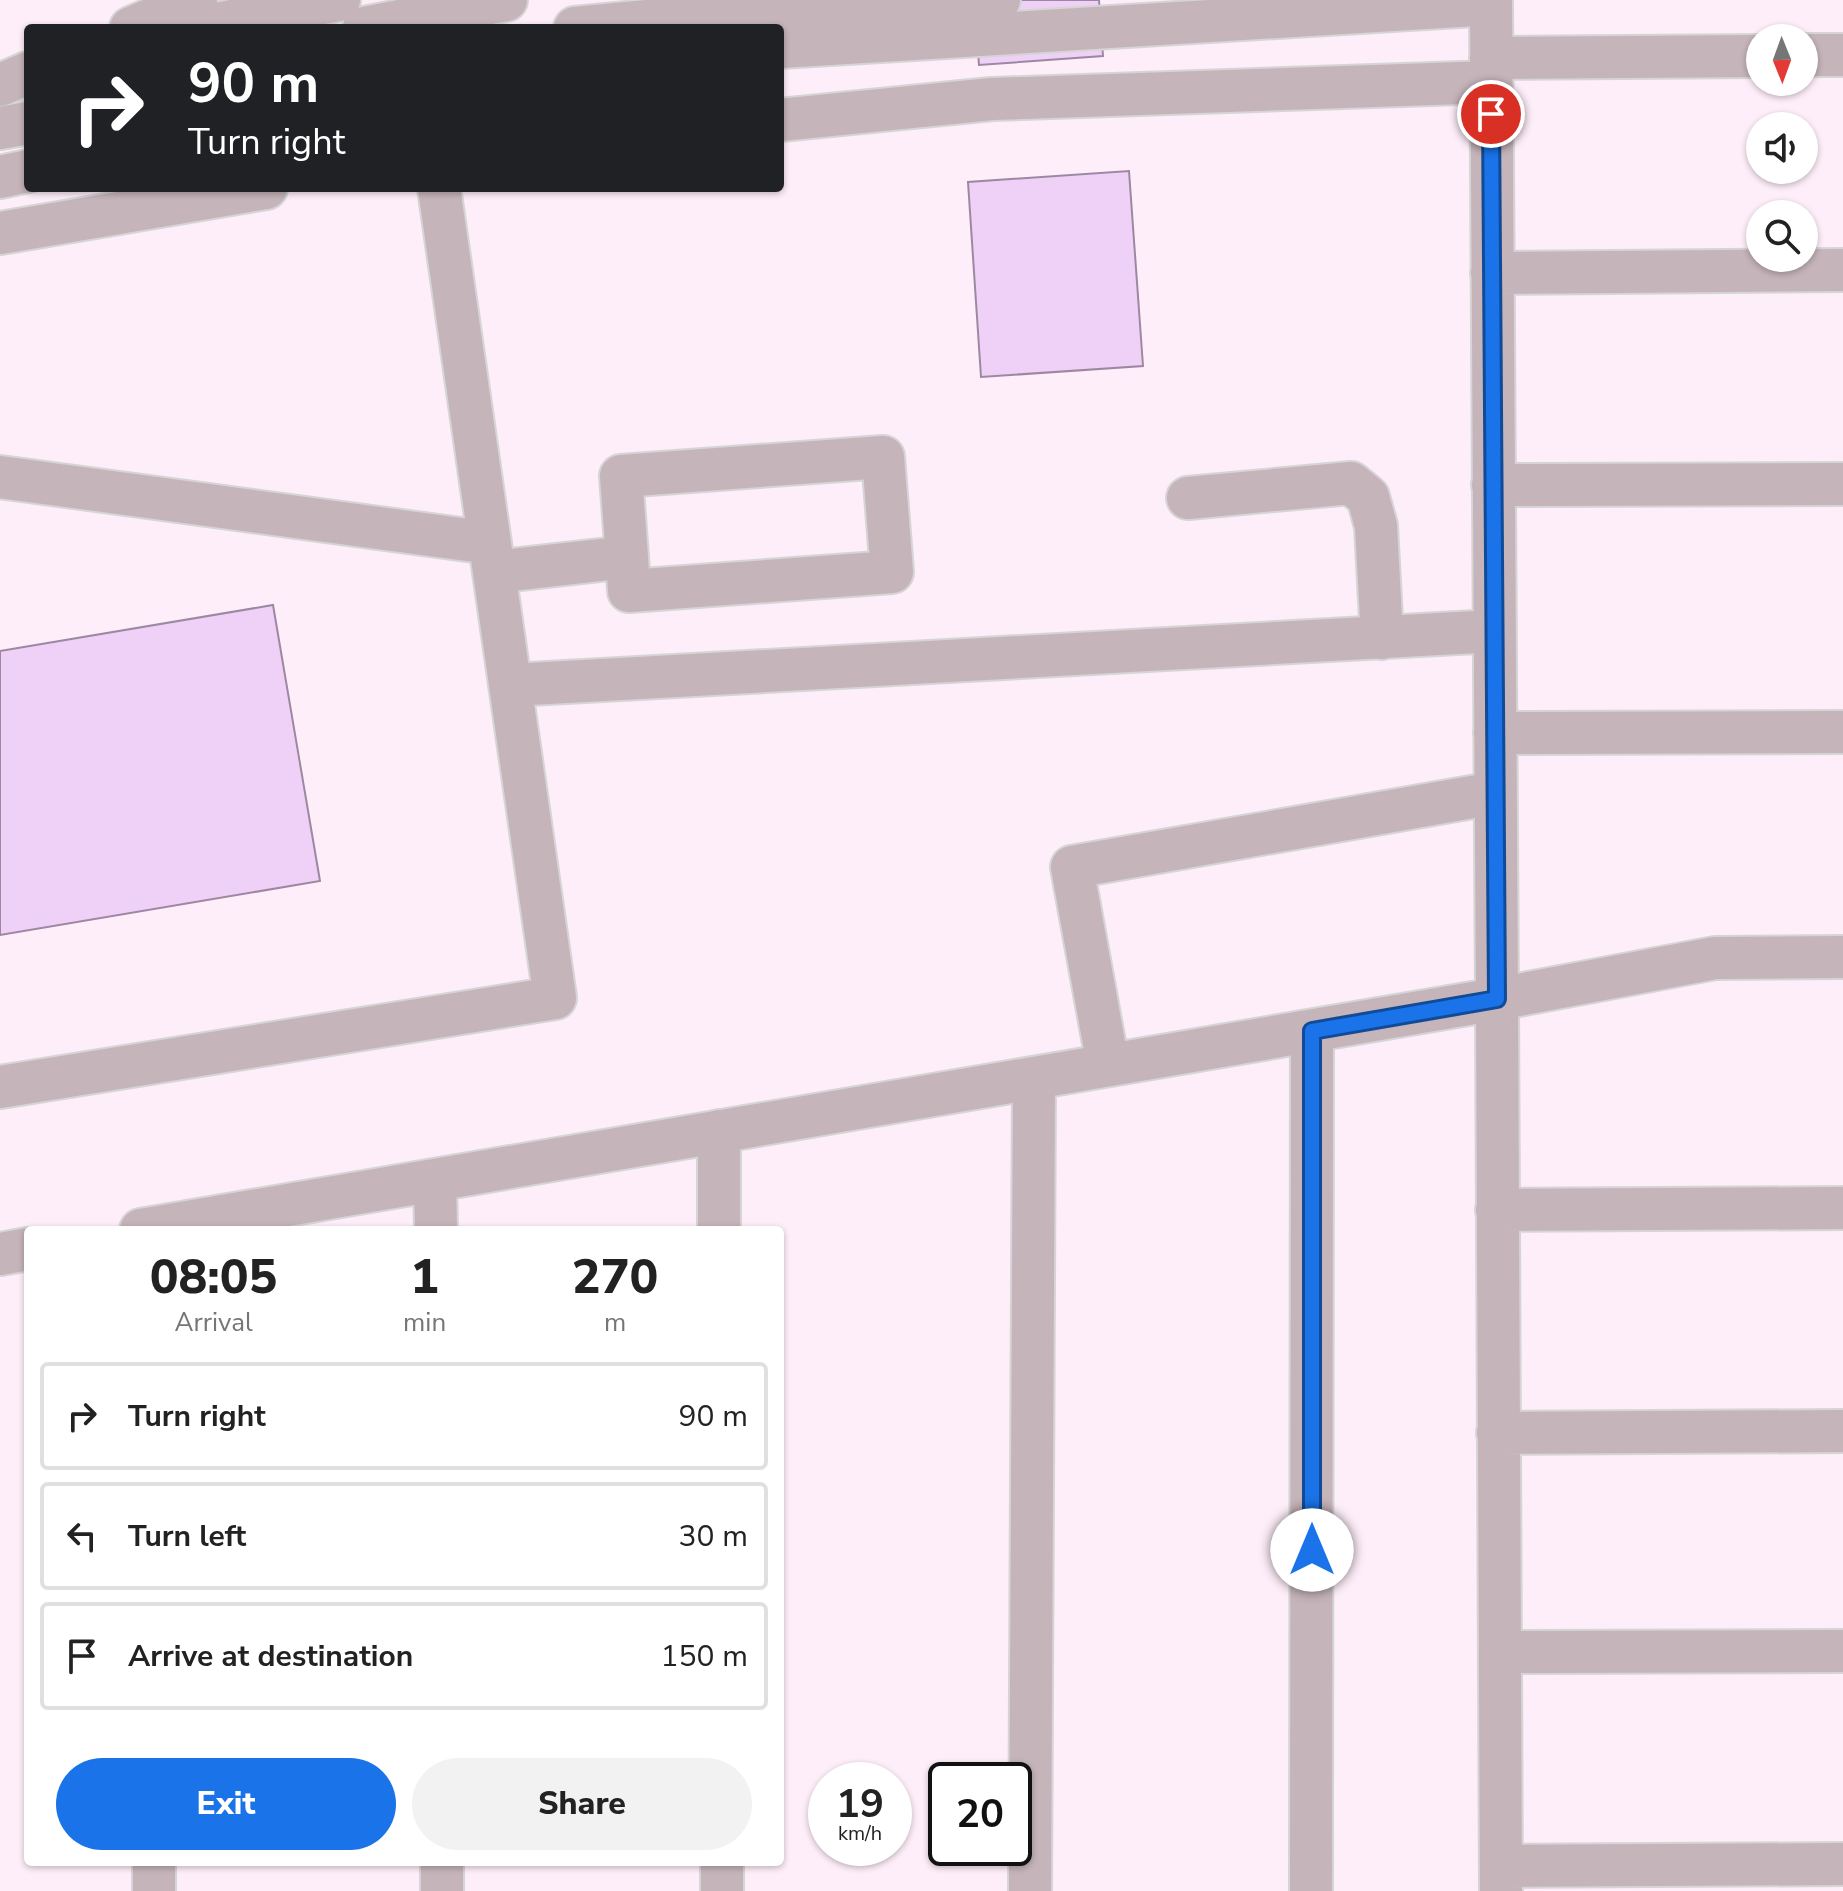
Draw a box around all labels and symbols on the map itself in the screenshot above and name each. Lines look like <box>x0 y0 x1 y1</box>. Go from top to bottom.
north arrow <box>1746 24 1818 96</box>
pin <box>1457 80 1525 148</box>
position arrow <box>1270 1508 1354 1592</box>
speed limit sign: 20 <box>928 1762 1032 1866</box>

